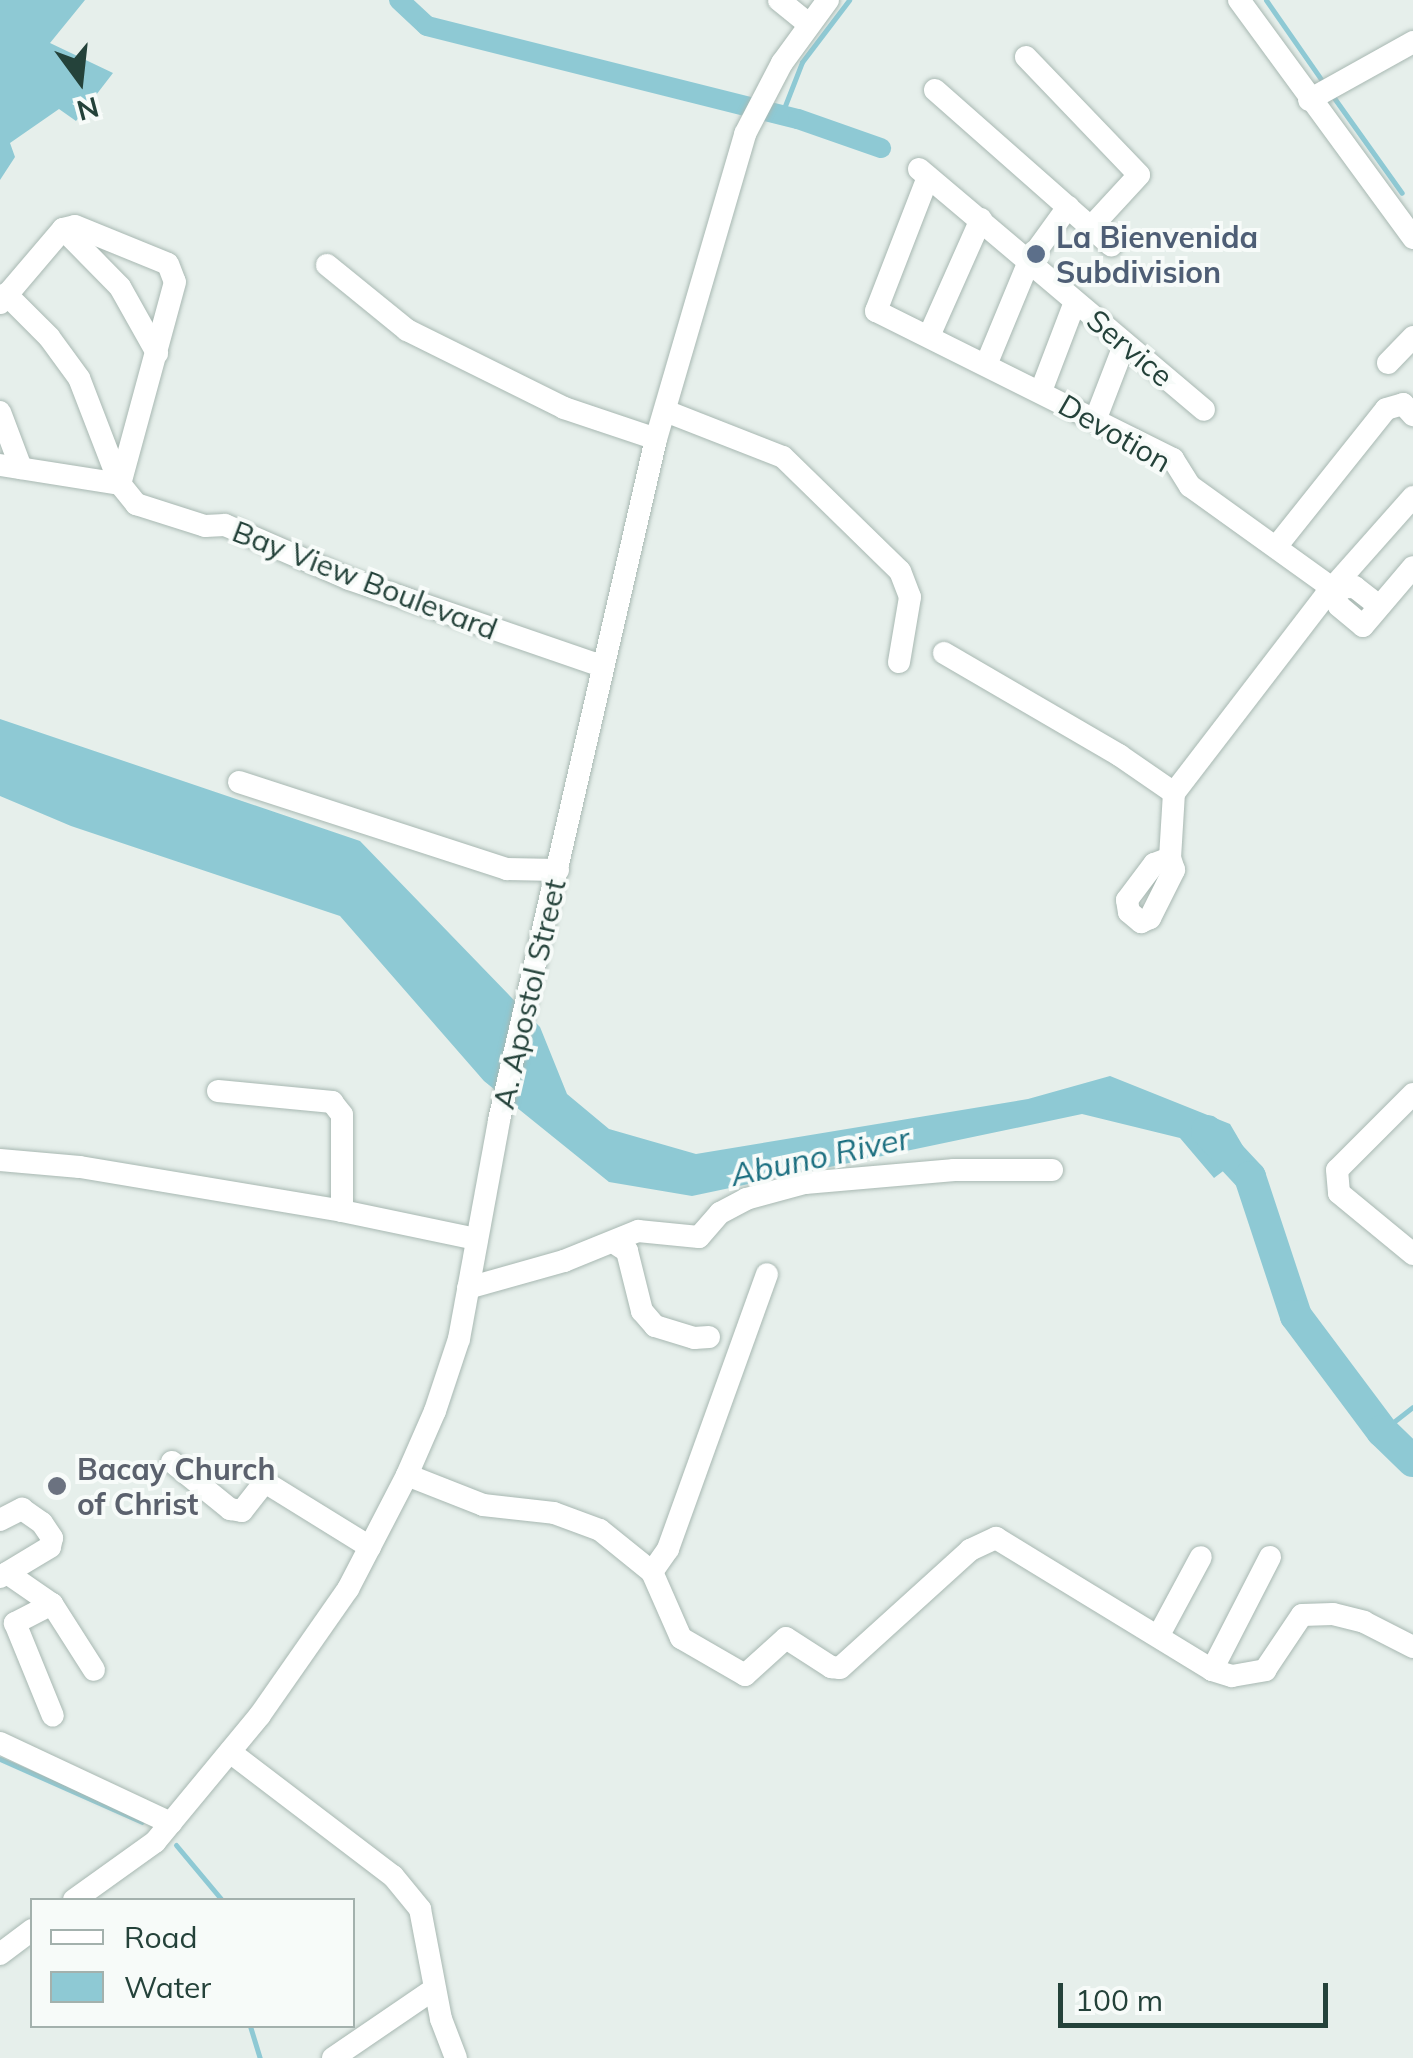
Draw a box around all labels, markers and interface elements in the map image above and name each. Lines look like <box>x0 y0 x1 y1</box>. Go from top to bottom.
north arrow <box>30 30 130 130</box>
text: N <box>73 90 103 129</box>
place label: La Bienvenida Subdivision <box>1056 219 1258 290</box>
marker: La Bienvenida Subdivision <box>1025 243 1047 265</box>
street label: Service <box>1080 302 1180 394</box>
street label: Devotion <box>1052 387 1178 479</box>
street label: Bay View Boulevard <box>228 513 502 647</box>
street label: A. Apostol Street <box>485 876 573 1112</box>
water label: Abuno River <box>727 1118 913 1194</box>
place label: Bacay Church of Christ <box>77 1451 276 1522</box>
marker: Bacay Church of Christ <box>46 1475 68 1497</box>
legend <box>30 1898 355 2028</box>
text: Road <box>124 1918 198 1956</box>
scale bar <box>1063 1963 1333 2025</box>
text: Water <box>124 1968 211 2006</box>
text: 100 m <box>1075 1981 1163 2019</box>

